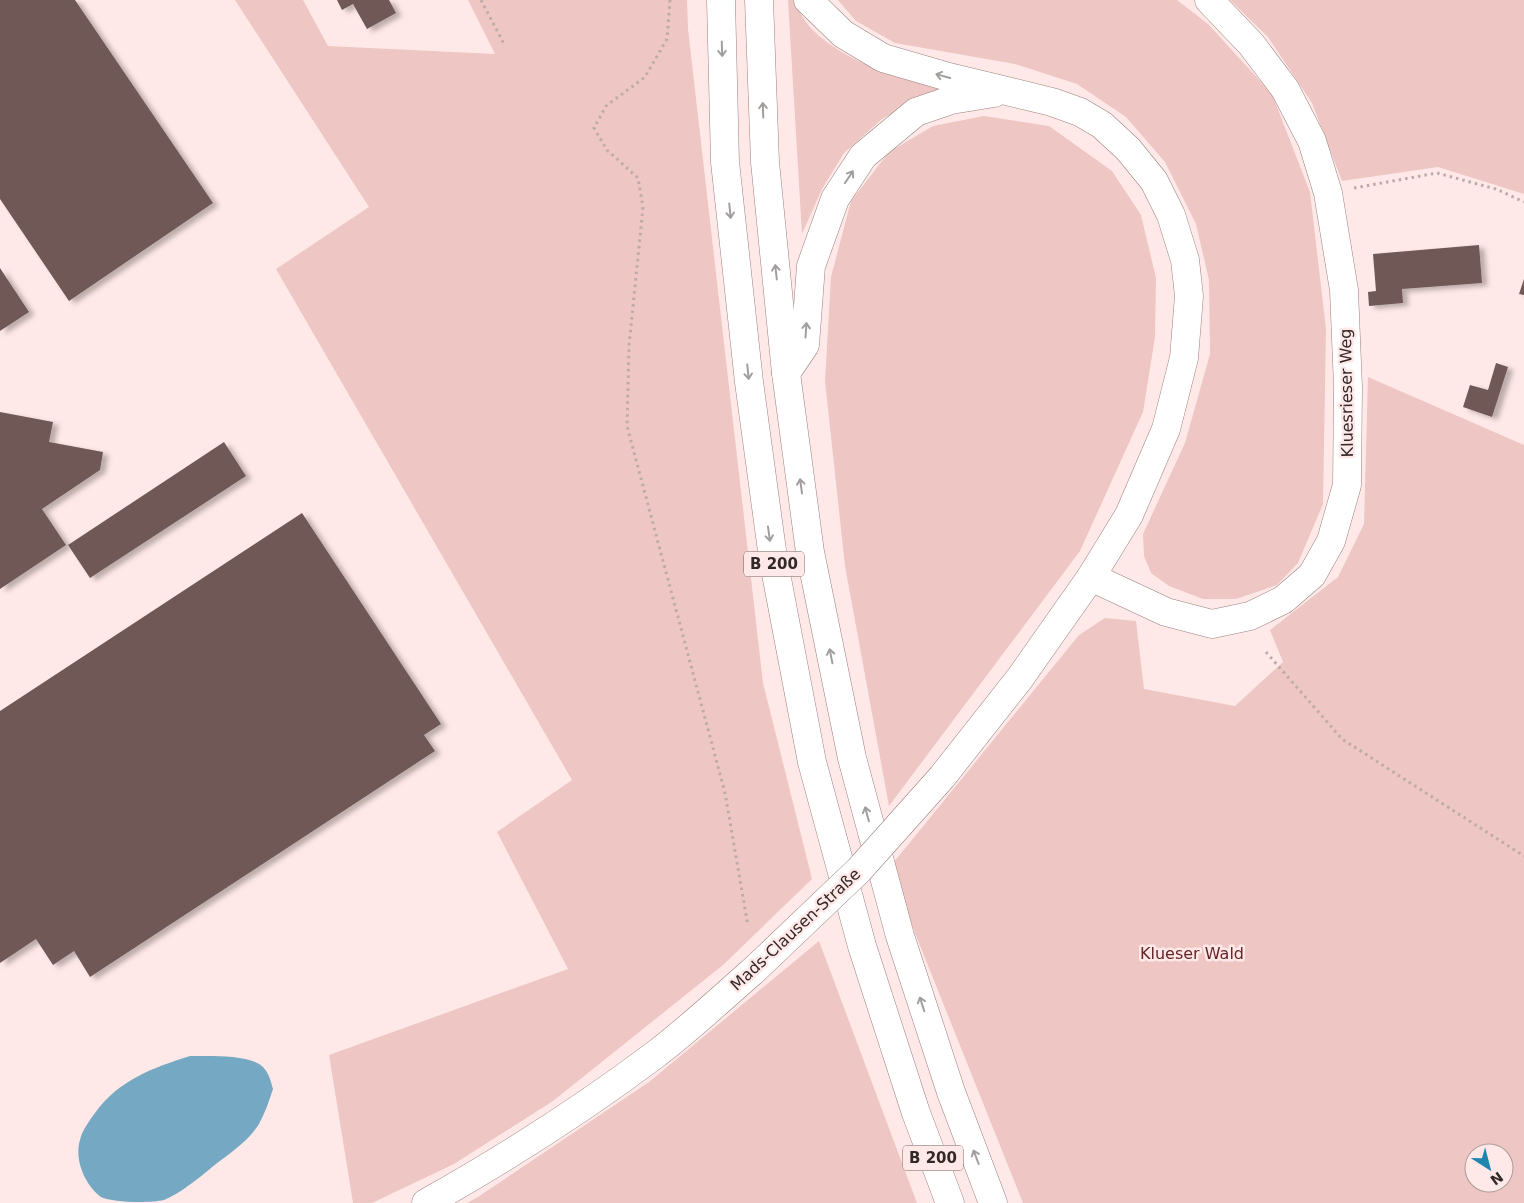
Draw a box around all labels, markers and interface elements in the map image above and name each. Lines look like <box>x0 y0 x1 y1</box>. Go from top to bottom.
one-way arrow <box>717 40 727 56</box>
one-way arrow <box>935 70 951 80</box>
one-way arrow <box>758 103 768 119</box>
one-way arrow <box>844 170 854 184</box>
one-way arrow <box>726 203 735 219</box>
one-way arrow <box>771 265 781 281</box>
one-way arrow <box>802 323 811 339</box>
street label: Kluesrieser Weg <box>1336 328 1357 458</box>
one-way arrow <box>743 364 753 380</box>
one-way arrow <box>796 479 806 495</box>
one-way arrow <box>765 525 775 541</box>
road number: B 200 <box>744 552 804 576</box>
one-way arrow <box>826 648 835 664</box>
one-way arrow <box>862 807 872 823</box>
street label: Mads-Clausen-Straße <box>727 864 864 994</box>
park label: Klueser Wald <box>1140 944 1244 963</box>
one-way arrow <box>917 996 927 1012</box>
north arrow <box>1464 1143 1514 1193</box>
road number: B 200 <box>903 1146 963 1170</box>
one-way arrow <box>971 1150 980 1166</box>
text: N <box>1487 1169 1506 1188</box>

